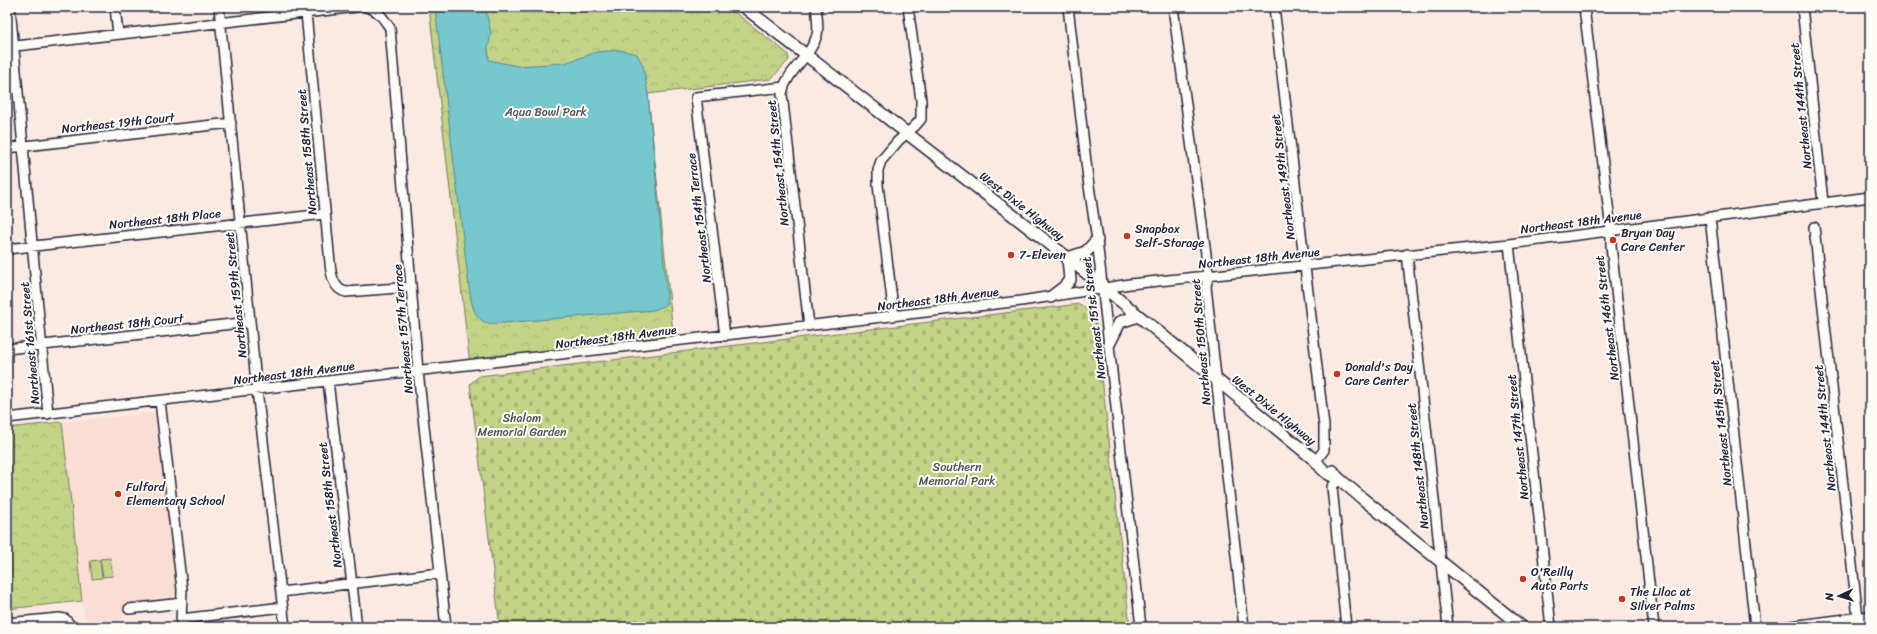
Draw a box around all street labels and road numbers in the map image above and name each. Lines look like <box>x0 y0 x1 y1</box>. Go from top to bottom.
street label: Northeast 144th Street <box>1783 42 1819 170</box>
street label: Northeast 158th Street <box>291 88 323 216</box>
street label: Northeast 154th Street <box>760 99 796 227</box>
street label: Northeast 19th Court <box>60 106 177 140</box>
street label: Northeast 149th Street <box>1264 113 1302 241</box>
street label: Northeast 154th Terrace <box>680 152 718 284</box>
street label: West Dixie Highway <box>975 166 1070 247</box>
street label: Northeast 18th Place <box>108 202 222 236</box>
street label: Northeast 18th Avenue <box>1519 204 1643 240</box>
street label: Northeast 159th Street <box>218 231 254 359</box>
street label: Northeast 18th Avenue <box>1197 241 1321 275</box>
street label: Northeast 146th Street <box>1588 254 1626 382</box>
street label: Northeast 151st Street <box>1076 256 1112 380</box>
street label: Northeast 157th Terrace <box>386 263 420 395</box>
street label: Northeast 150th Street <box>1185 278 1217 406</box>
street label: Northeast 161st Street <box>14 281 46 405</box>
street label: Northeast 18th Avenue <box>876 281 1000 317</box>
street label: Northeast 18th Court <box>69 307 186 341</box>
street label: Northeast 18th Avenue <box>554 319 678 355</box>
street label: Northeast 18th Avenue <box>232 355 356 391</box>
street label: Northeast 145th Street <box>1703 359 1739 487</box>
street label: Northeast 144th Street <box>1807 364 1843 492</box>
street label: West Dixie Highway <box>1227 369 1322 452</box>
street label: Northeast 147th Street <box>1500 373 1536 501</box>
street label: Northeast 148th Street <box>1400 402 1436 530</box>
street label: Northeast 158th Street <box>311 441 349 569</box>

